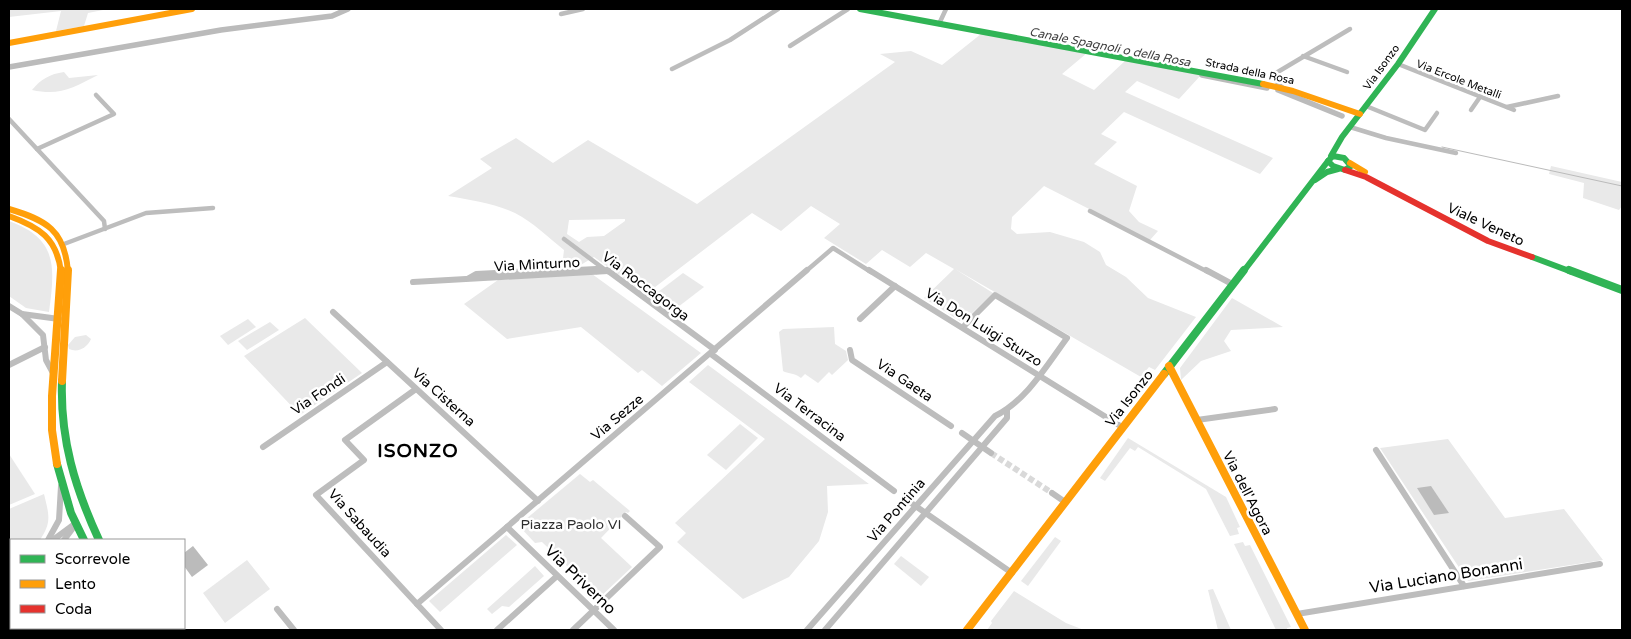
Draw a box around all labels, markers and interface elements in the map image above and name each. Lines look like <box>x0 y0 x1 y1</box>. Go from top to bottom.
water label: Canale Spagnoli o della Rosa <box>1028 24 1192 70</box>
street label: Via Isonzo <box>1361 42 1402 93</box>
street label: Strada della Rosa <box>1204 56 1296 87</box>
street label: Via Ercole Metalli <box>1415 57 1503 102</box>
street label: Viale Veneto <box>1445 199 1527 250</box>
street label: Via Roccagorga <box>599 248 693 325</box>
street label: Via Minturno <box>494 254 580 275</box>
street label: Via Don Luigi Sturzo <box>922 285 1045 370</box>
street label: Via Gaeta <box>873 355 936 405</box>
street label: Via Cisterna <box>408 364 479 430</box>
street label: Via Isonzo <box>1102 366 1157 430</box>
street label: Via Fondi <box>288 370 349 419</box>
street label: Via Terracina <box>770 380 849 445</box>
street label: Via Sezze <box>588 391 647 444</box>
district label: ISONZO <box>377 440 459 462</box>
street label: Via dell'Agora <box>1219 448 1276 538</box>
street label: Via Pontinia <box>864 475 929 546</box>
street label: Via Sabaudia <box>324 486 395 561</box>
park label: Piazza Paolo VI <box>521 516 621 533</box>
legend <box>10 539 185 629</box>
street label: Via Priverno <box>540 541 620 619</box>
text: Scorrevole <box>55 550 130 568</box>
street label: Via Luciano Bonanni <box>1368 554 1524 598</box>
text: Lento <box>55 575 96 593</box>
text: Coda <box>55 600 92 618</box>

